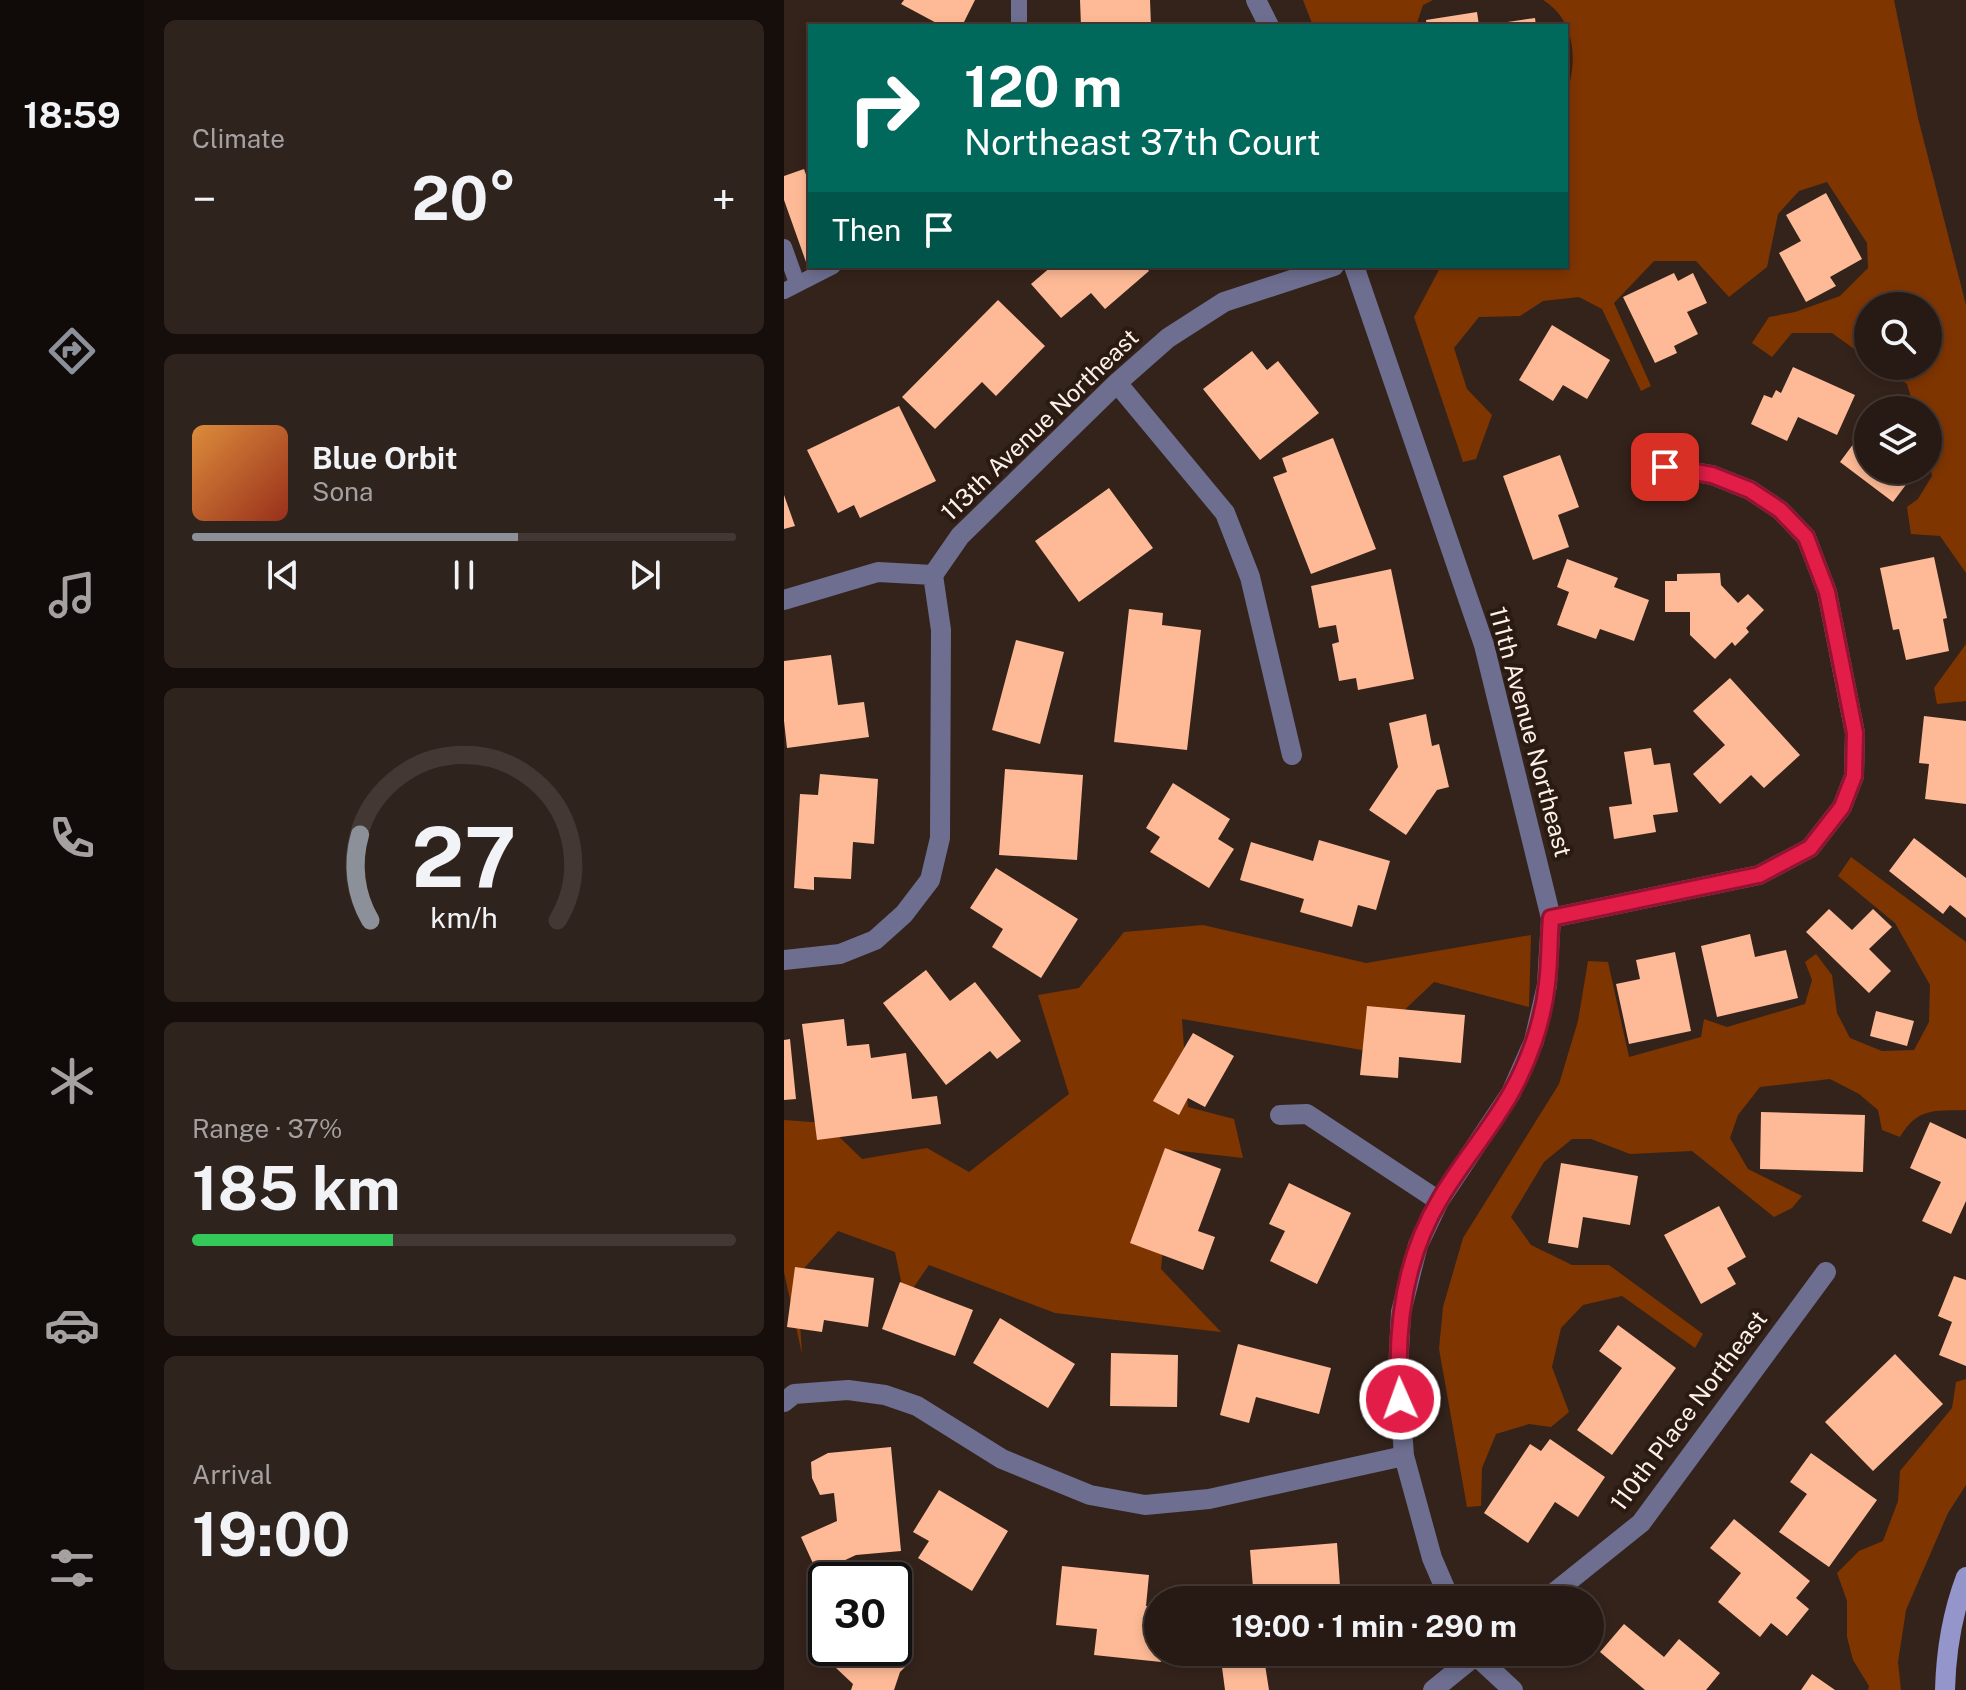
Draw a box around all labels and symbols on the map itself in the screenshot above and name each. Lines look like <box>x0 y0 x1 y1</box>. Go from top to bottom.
street label: 113th Avenue Northeast <box>935 323 1144 526</box>
pin <box>1631 433 1699 501</box>
street label: 111th Avenue Northeast <box>1484 604 1578 860</box>
street label: 110th Place Northeast <box>1604 1305 1772 1516</box>
position arrow <box>1358 1357 1442 1441</box>
speed limit sign: 30 <box>808 1562 912 1666</box>

